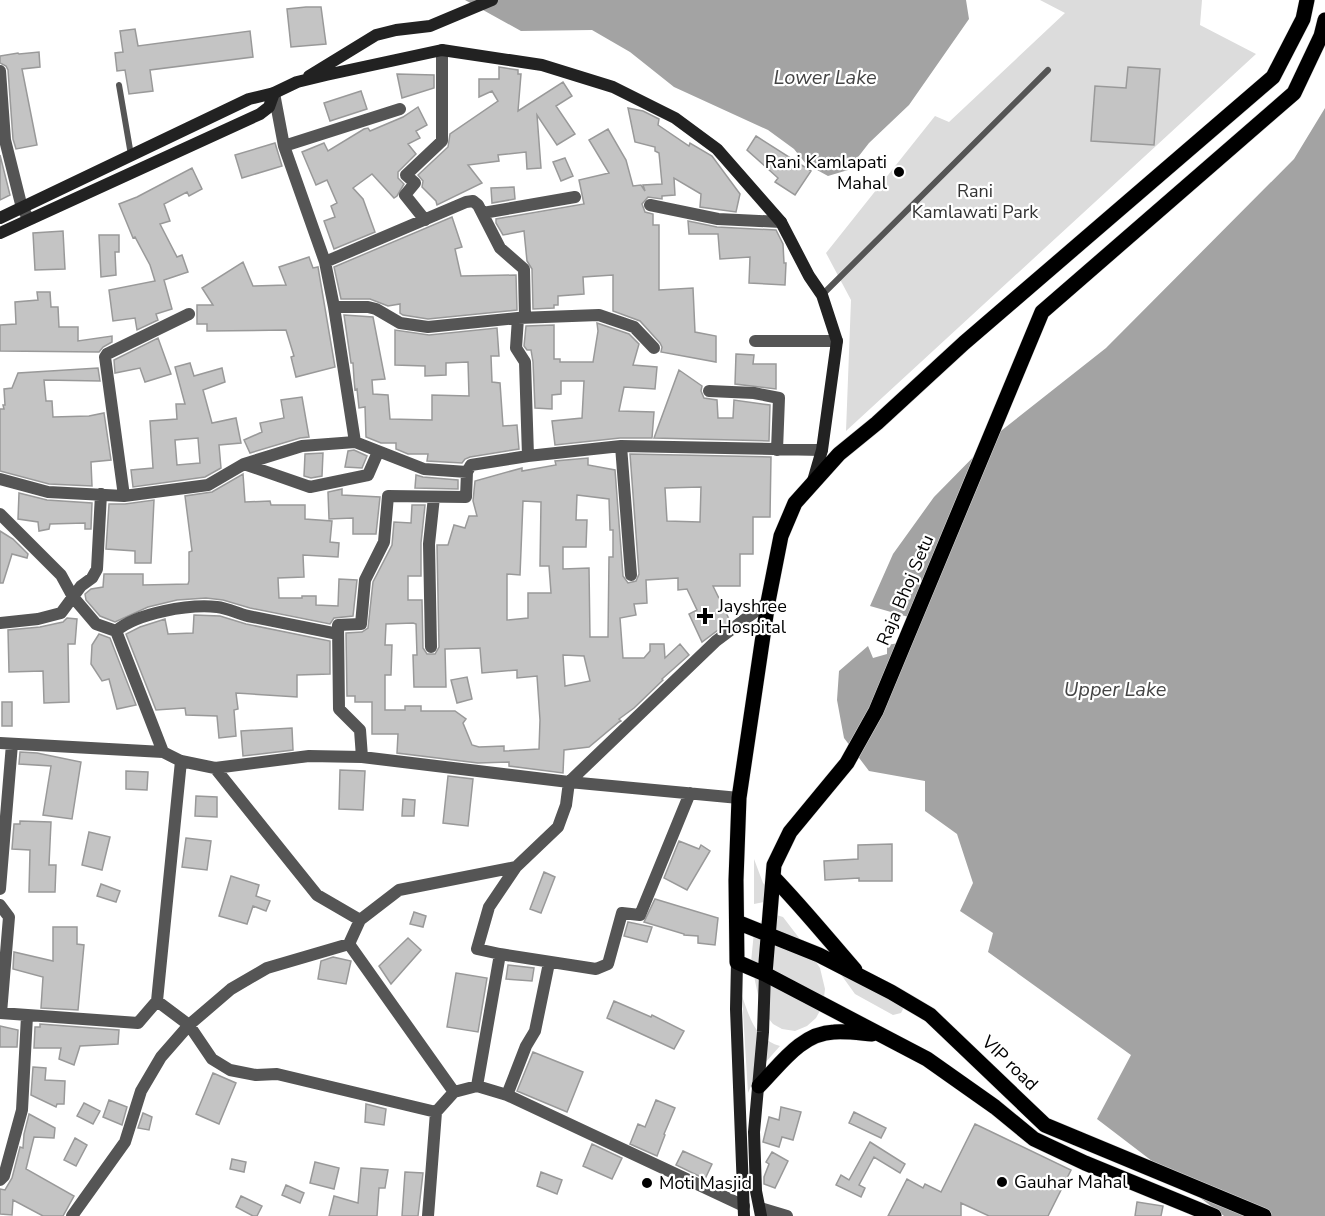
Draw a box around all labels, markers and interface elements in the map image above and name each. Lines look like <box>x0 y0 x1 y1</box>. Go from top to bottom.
water label: Lower Lake <box>773 64 877 91</box>
place label: Rani Kamlapati Mahal <box>765 150 888 195</box>
marker: Rani Kamlapati Mahal <box>892 165 906 179</box>
park label: Rani Kamlawati Park <box>912 179 1039 224</box>
street label: Raja Bhoj Setu <box>871 531 939 649</box>
place label: Jayshree Hospital <box>717 594 787 639</box>
marker: Jayshree Hospital <box>696 607 714 625</box>
water label: Upper Lake <box>1064 676 1167 703</box>
street label: VIP road <box>976 1030 1043 1096</box>
place label: Gauhar Mahal <box>1014 1170 1128 1194</box>
place label: Moti Masjid <box>659 1171 752 1195</box>
marker: Gauhar Mahal <box>995 1175 1009 1189</box>
marker: Moti Masjid <box>640 1176 654 1190</box>

